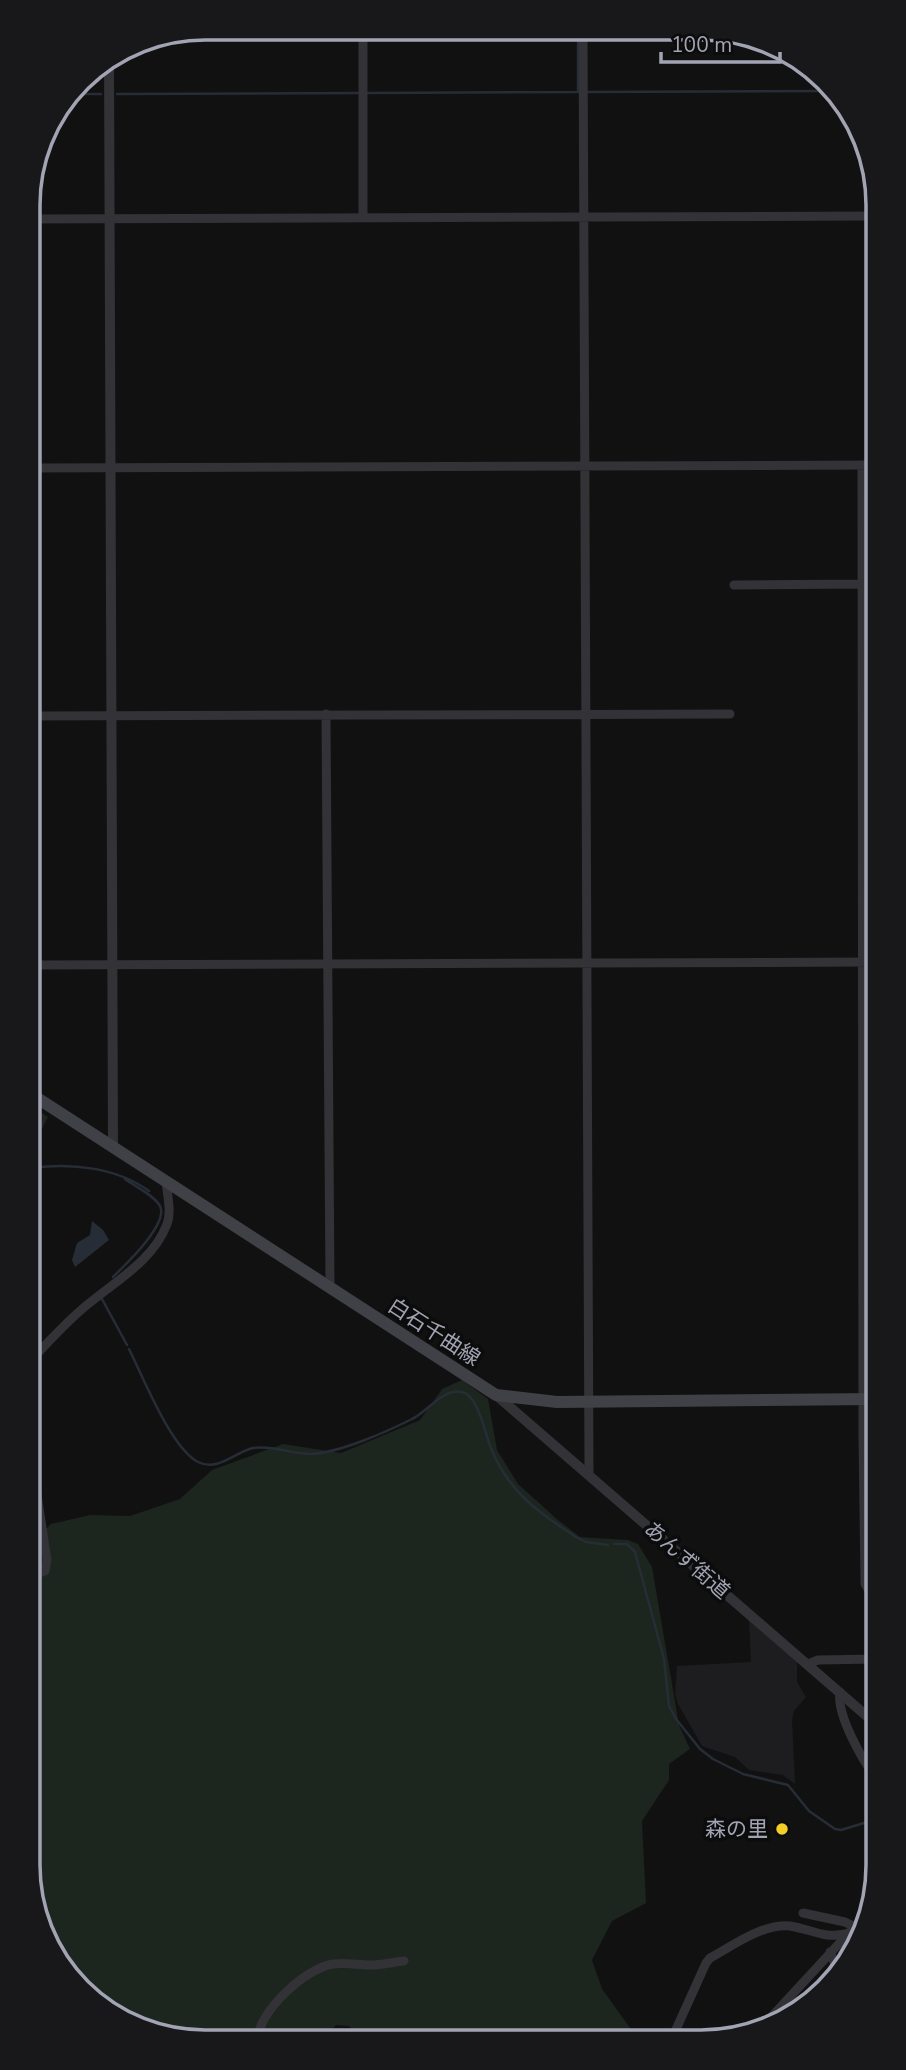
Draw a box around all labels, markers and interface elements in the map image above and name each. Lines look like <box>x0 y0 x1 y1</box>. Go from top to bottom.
scale bar <box>661 21 780 65</box>
text: 100 m <box>671 31 732 59</box>
street label: 白石千曲線 <box>382 1292 486 1372</box>
street label: あんず街道 <box>638 1515 736 1605</box>
place label: 森の里 <box>705 1815 768 1843</box>
marker: 森の里 <box>774 1821 790 1837</box>

